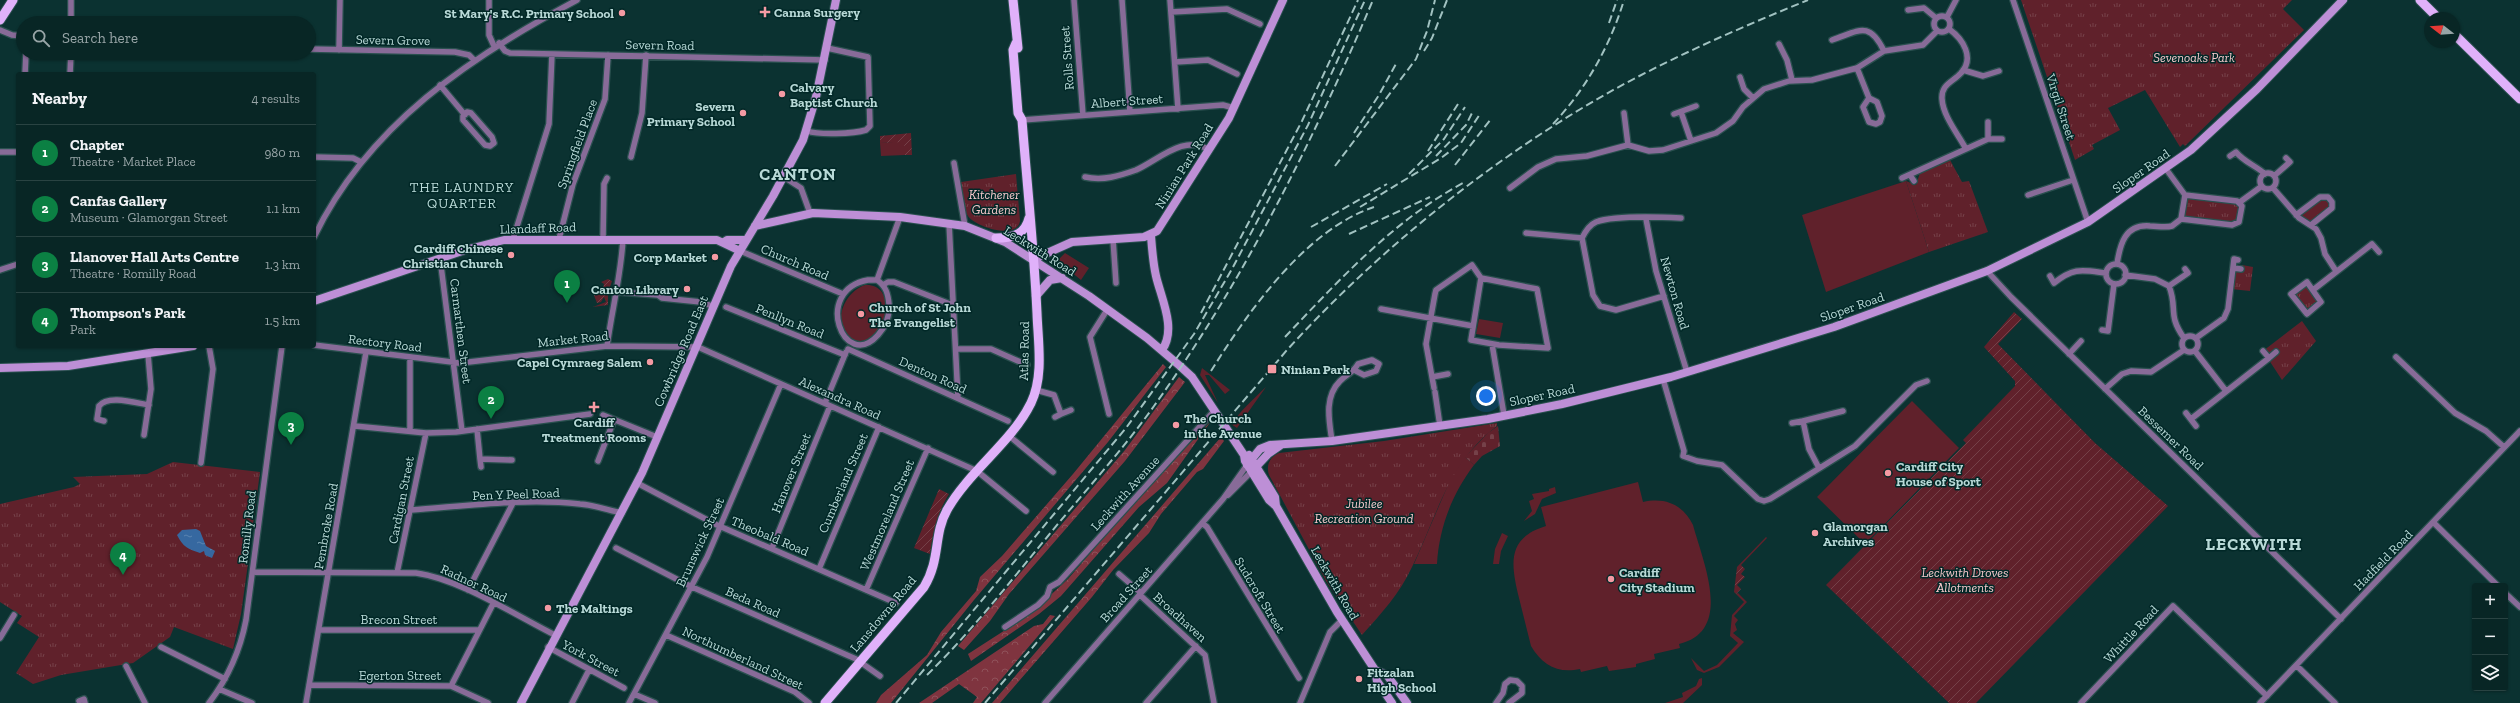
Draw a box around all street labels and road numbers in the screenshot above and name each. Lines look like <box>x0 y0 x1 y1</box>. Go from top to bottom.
street label: Rolls Street <box>1057 25 1077 91</box>
street label: Severn Grove <box>356 32 430 48</box>
street label: Severn Road <box>625 37 695 53</box>
street label: Virgil Street <box>2043 71 2079 142</box>
street label: Albert Street <box>1090 91 1164 111</box>
street label: Springfield Place <box>554 97 600 191</box>
street label: Ninian Park Road <box>1152 121 1216 211</box>
street label: Sloper Road <box>2109 146 2173 196</box>
street label: Llandaff Road <box>499 219 577 237</box>
street label: Leckwith Road <box>1001 223 1079 279</box>
street label: Church Road <box>759 241 831 283</box>
street label: Newton Road <box>1657 255 1693 331</box>
street label: Carmarthen Street <box>447 277 475 385</box>
street label: Sloper Road <box>1818 289 1886 325</box>
street label: Cowbridge Road East <box>651 293 711 409</box>
street label: Penllyn Road <box>754 300 826 342</box>
street label: Atlas Road <box>1016 321 1032 381</box>
street label: Market Road <box>537 328 609 350</box>
street label: Rectory Road <box>347 331 423 355</box>
street label: Denton Road <box>897 353 969 397</box>
street label: Alexandra Road <box>797 373 883 423</box>
street label: Sloper Road <box>1508 381 1576 409</box>
street label: Bessemer Road <box>2135 403 2207 473</box>
street label: Hanover Street <box>768 431 814 515</box>
street label: Cumberland Street <box>815 431 871 535</box>
street label: Leckwith Avenue <box>1088 453 1162 533</box>
street label: Cardigan Street <box>385 455 417 545</box>
street label: Westmoreland Street <box>857 457 917 573</box>
street label: Pembroke Road <box>311 482 341 570</box>
street label: Pen Y Peel Road <box>472 485 560 503</box>
street label: Romilly Road <box>235 490 259 564</box>
street label: Brunswick Street <box>673 495 727 589</box>
street label: Theobald Road <box>729 513 811 559</box>
street label: Hadfield Road <box>2350 527 2416 593</box>
street label: Leckwith Road <box>1308 544 1362 622</box>
street label: Sudcroft Street <box>1232 554 1289 636</box>
street label: Radnor Road <box>438 561 510 605</box>
street label: Broad Street <box>1097 563 1155 625</box>
street label: Lansdowne Road <box>847 573 919 655</box>
street label: Beda Road <box>723 583 783 621</box>
street label: Broadhaven <box>1150 589 1210 645</box>
street label: Whittle Road <box>2101 602 2161 666</box>
street label: Brecon Street <box>361 612 438 627</box>
street label: Northumberland Street <box>680 623 806 693</box>
street label: York Street <box>559 636 622 679</box>
street label: Egerton Street <box>359 668 441 683</box>

